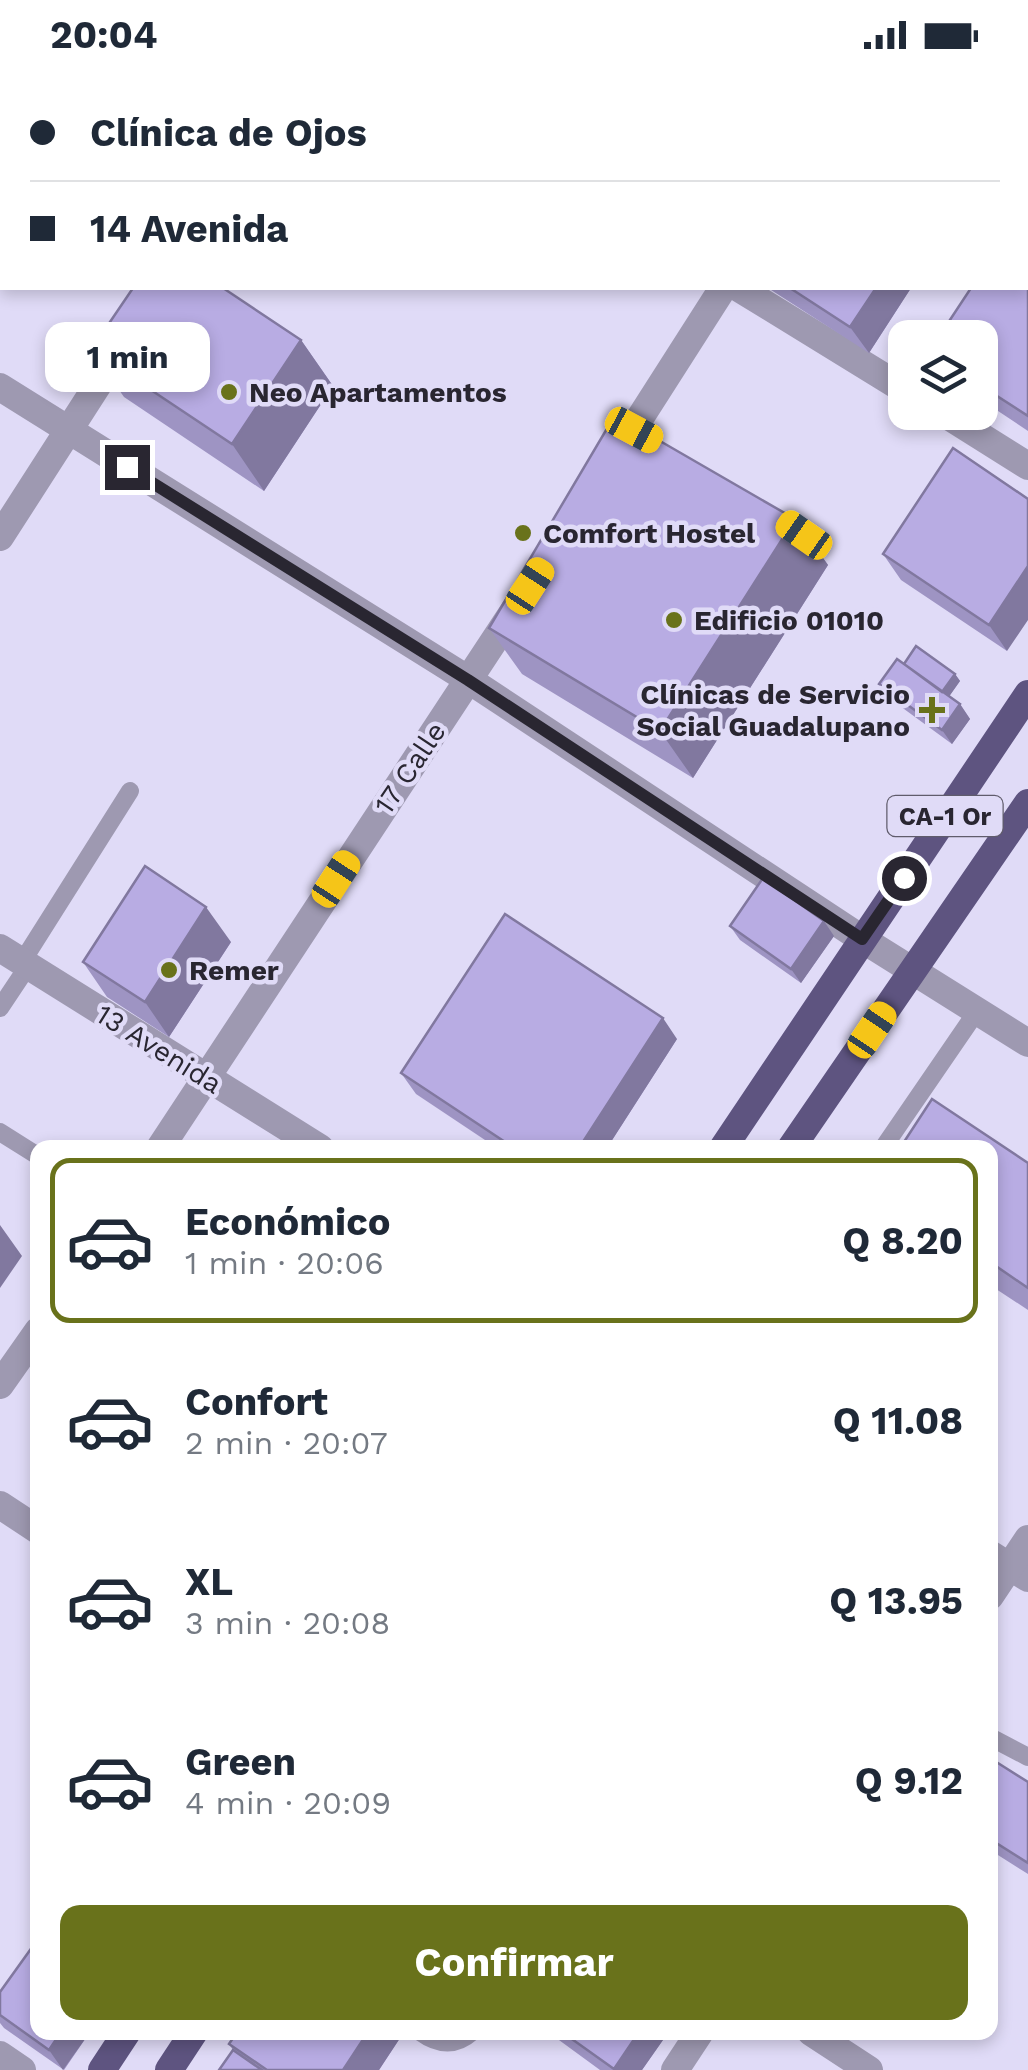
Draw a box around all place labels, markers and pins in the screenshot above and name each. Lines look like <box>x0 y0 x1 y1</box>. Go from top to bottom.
place label: Neo Apartamentos <box>249 376 507 409</box>
marker: Neo Apartamentos <box>218 381 240 403</box>
place label: Comfort Hostel <box>543 517 756 550</box>
marker: Comfort Hostel <box>512 522 534 544</box>
place label: Edificio 01010 <box>694 604 884 637</box>
marker: Edificio 01010 <box>663 609 685 631</box>
place label: Clínicas de Servicio Social Guadalupano <box>636 678 910 743</box>
marker: Clínicas de Servicio Social Guadalupano <box>919 697 945 723</box>
place label: Remer <box>189 954 279 987</box>
marker: Remer <box>158 959 180 981</box>

